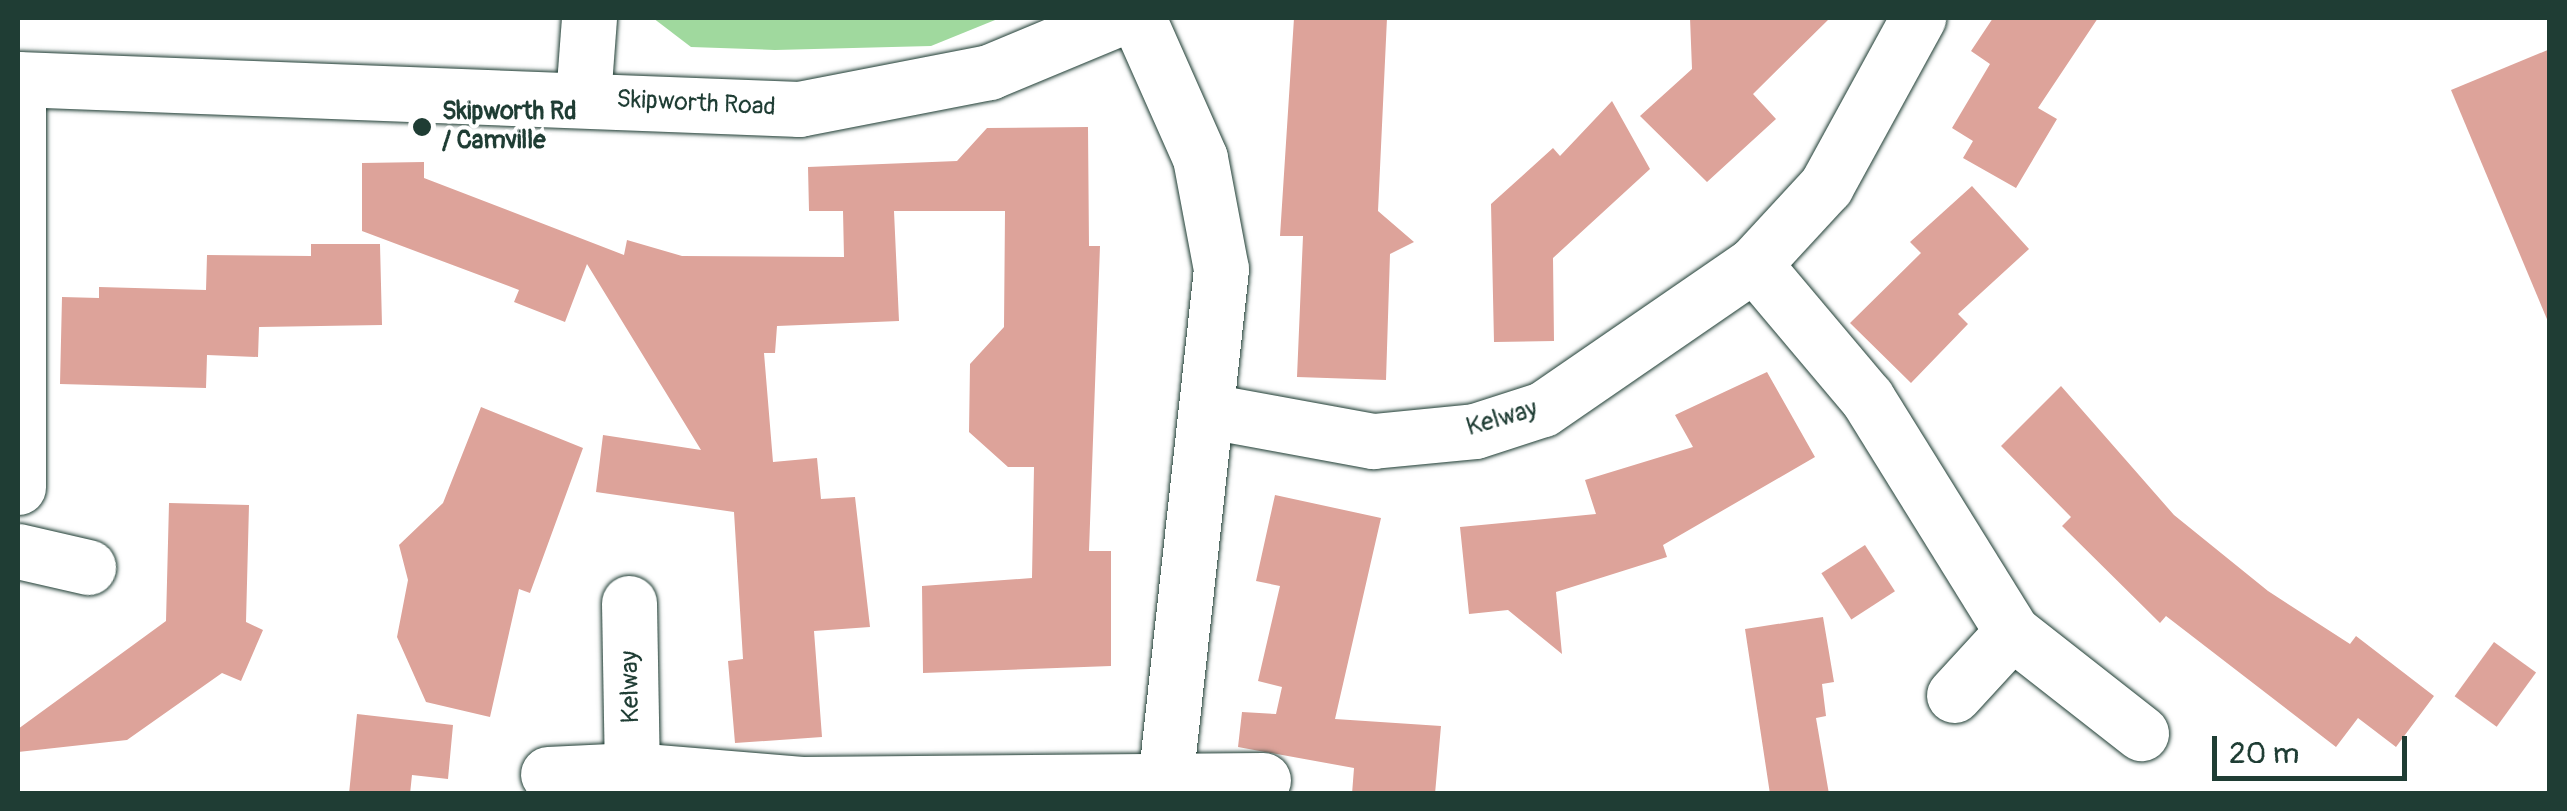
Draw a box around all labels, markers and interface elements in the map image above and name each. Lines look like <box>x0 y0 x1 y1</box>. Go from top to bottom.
street label: Skipworth Road <box>616 85 776 123</box>
place label: Skipworth Rd / Camville <box>442 98 576 157</box>
marker: Skipworth Rd / Camville <box>411 116 433 138</box>
street label: Kelway <box>1463 395 1541 443</box>
street label: Kelway <box>615 650 647 724</box>
scale bar <box>2217 716 2412 778</box>
text: 20 m <box>2229 735 2299 772</box>

